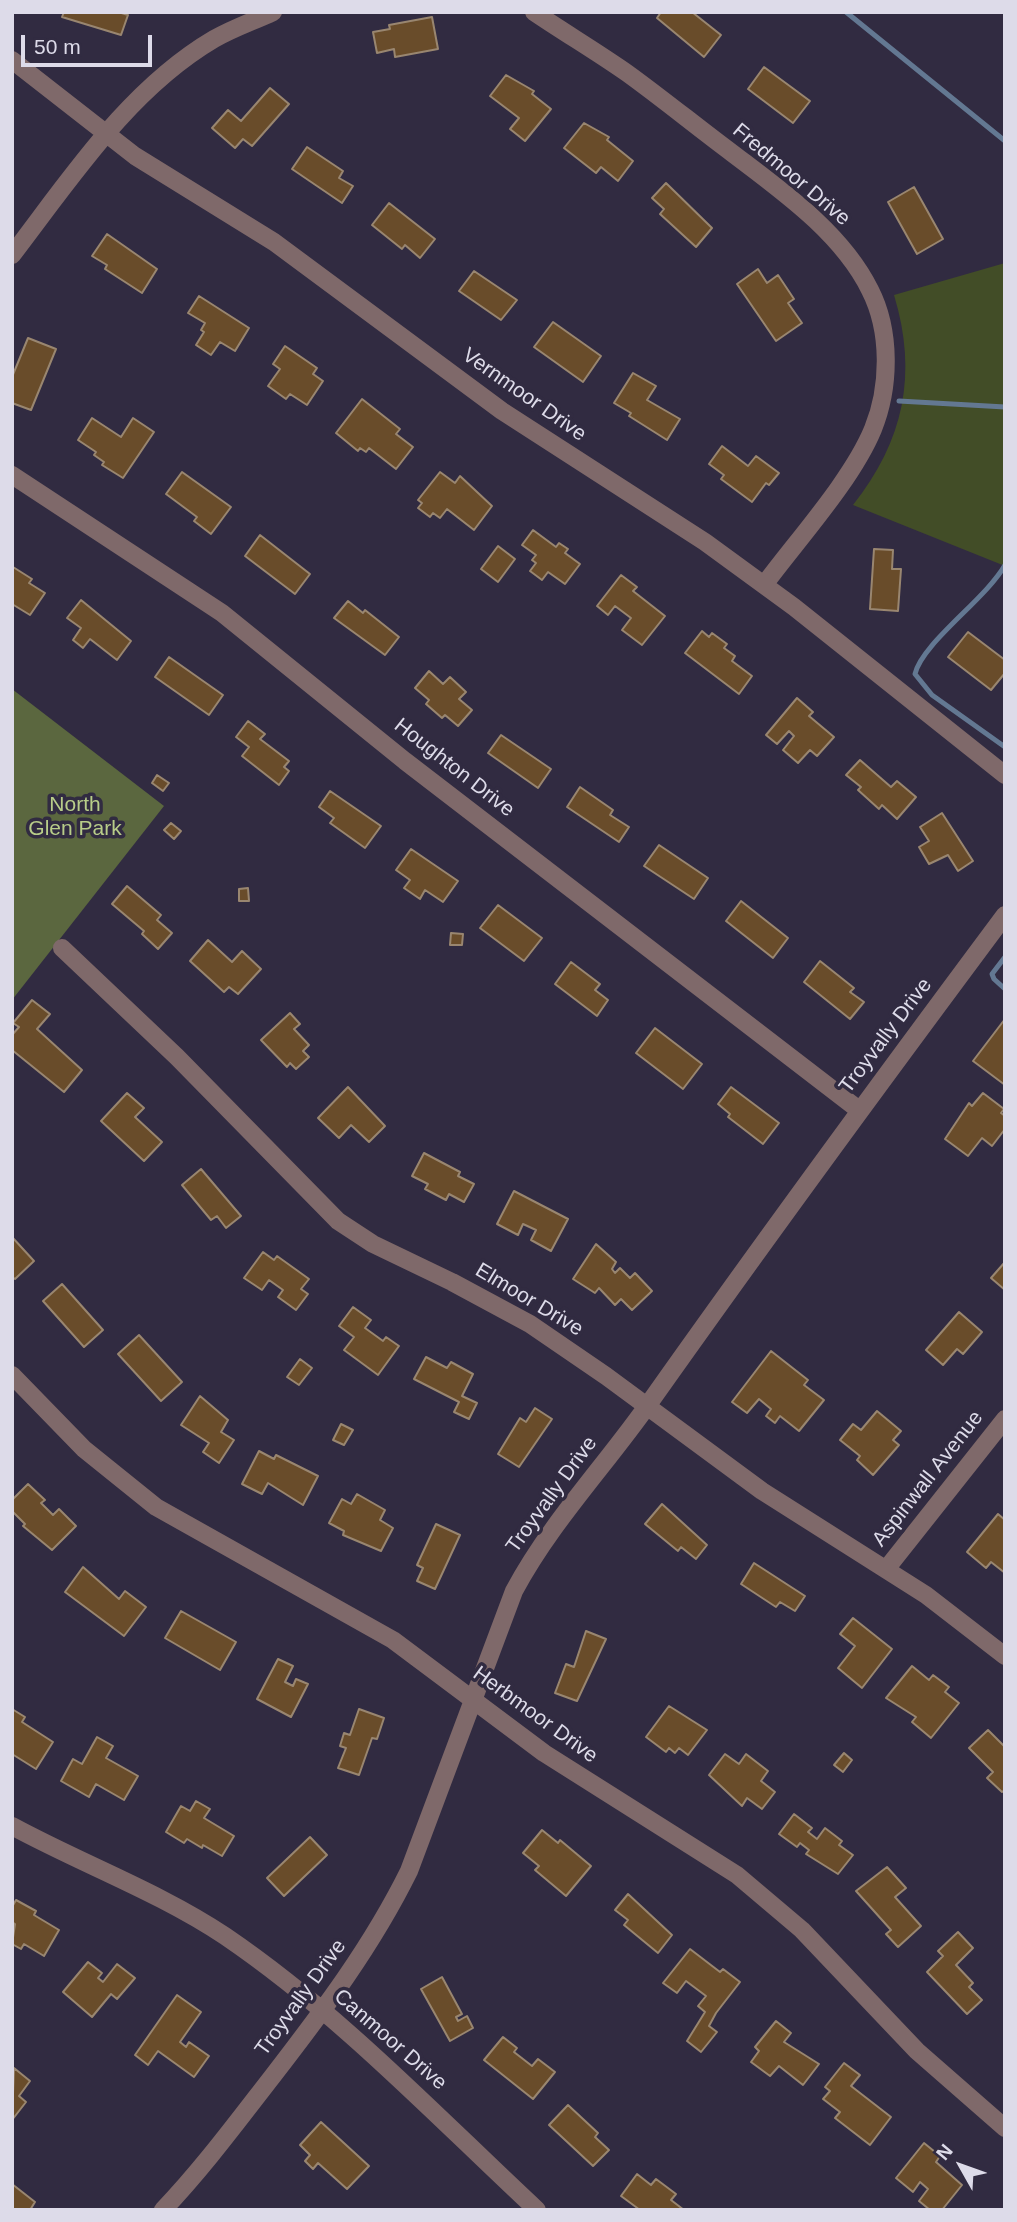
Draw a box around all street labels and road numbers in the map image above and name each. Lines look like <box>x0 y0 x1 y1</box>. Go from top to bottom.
street label: Fredmoor Drive <box>727 118 855 232</box>
street label: Vernmoor Drive <box>457 343 591 447</box>
street label: Houghton Drive <box>389 713 519 823</box>
street label: Troyvally Drive <box>834 973 938 1099</box>
street label: Elmoor Drive <box>470 1258 588 1342</box>
street label: Aspinwall Avenue <box>867 1406 989 1552</box>
street label: Troyvally Drive <box>501 1432 603 1558</box>
street label: Herbmoor Drive <box>468 1661 602 1769</box>
street label: Troyvally Drive <box>250 1935 352 2061</box>
street label: Canmoor Drive <box>328 1984 452 2096</box>

